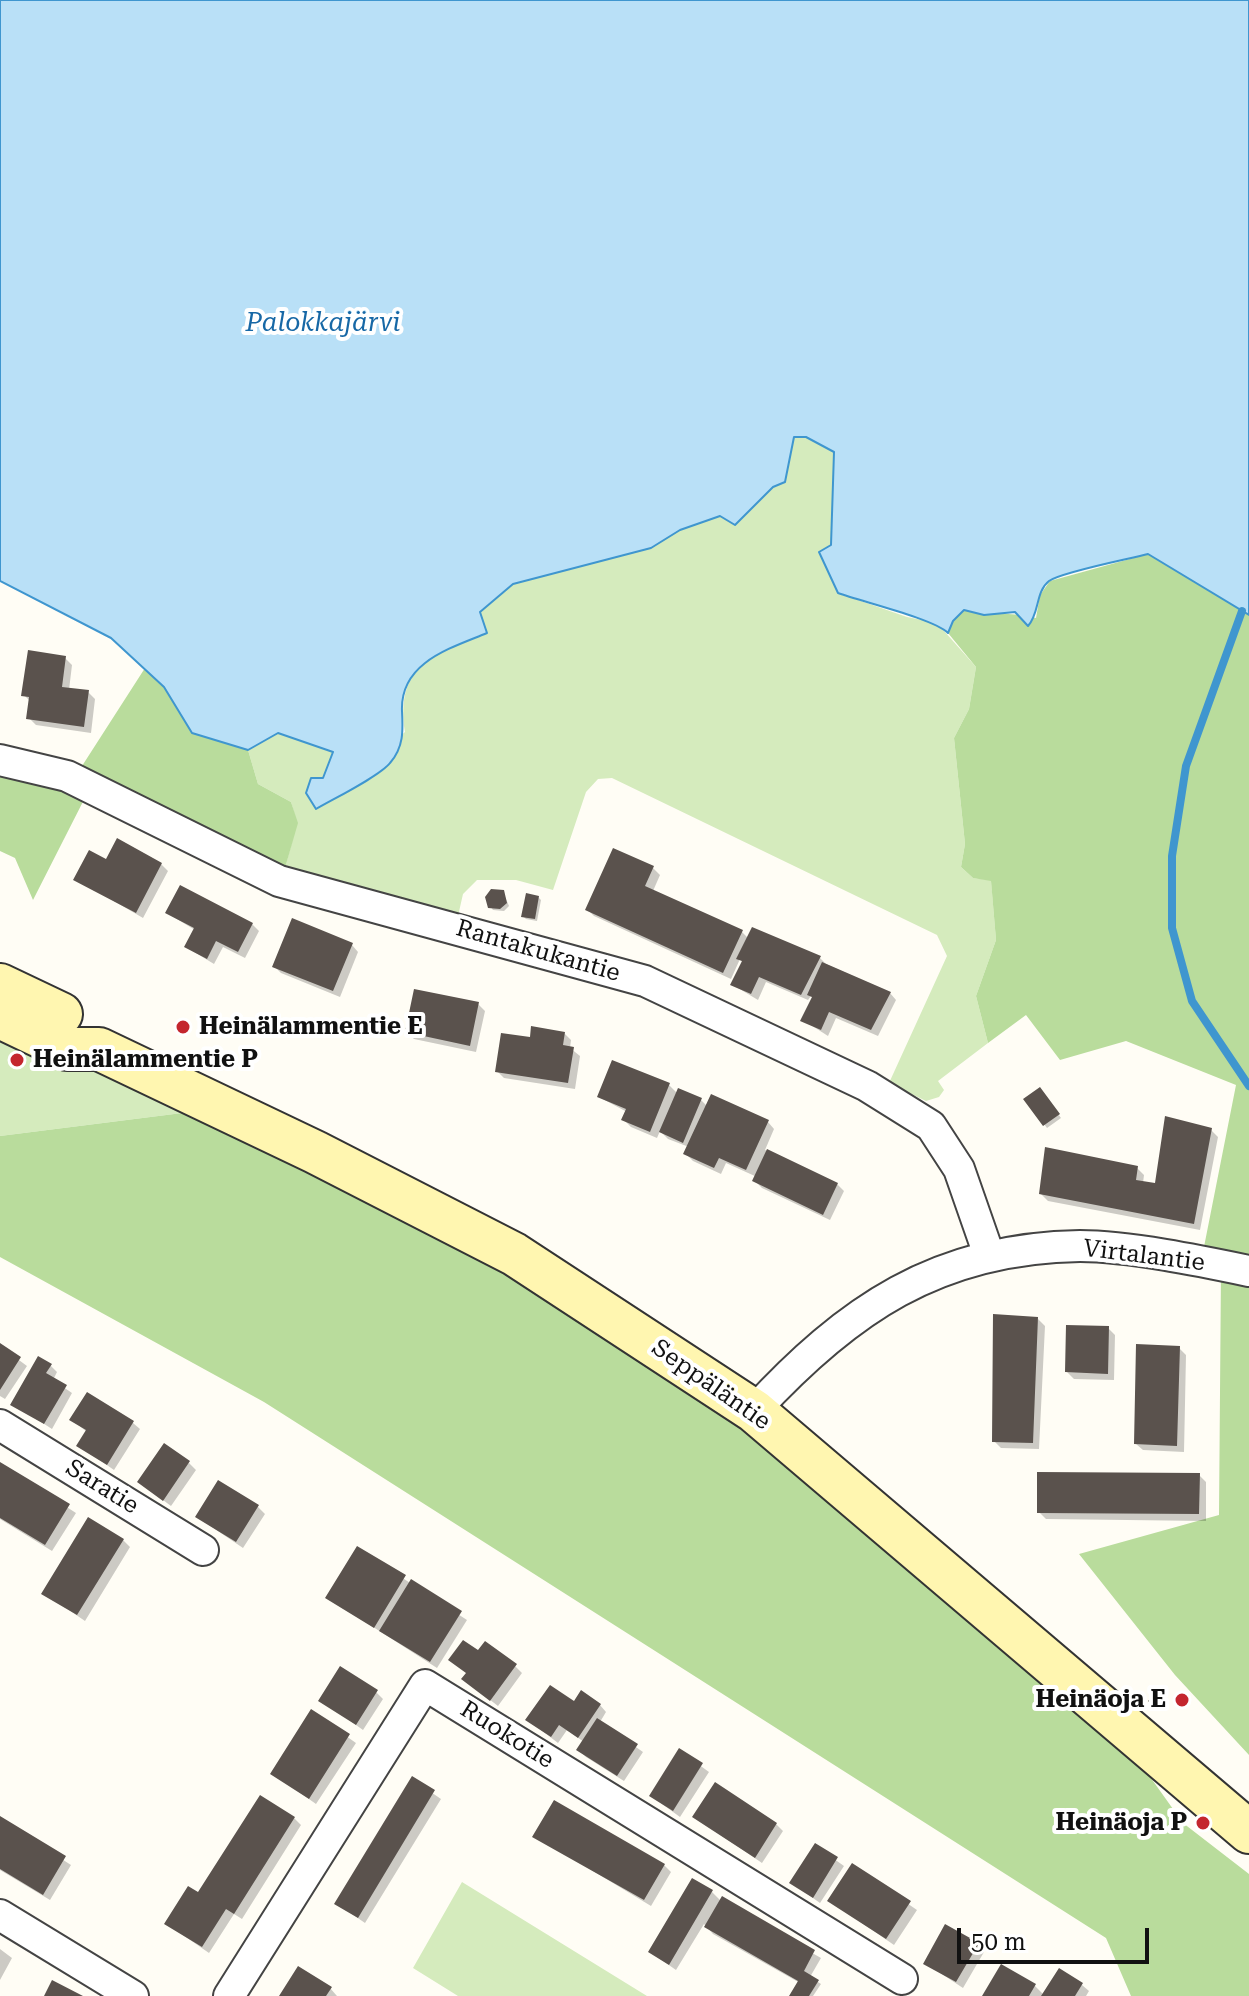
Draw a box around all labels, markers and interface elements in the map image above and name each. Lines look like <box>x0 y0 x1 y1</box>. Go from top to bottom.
water label: Palokkajärvi <box>246 307 400 339</box>
street label: Rantakukantie <box>453 914 623 988</box>
place label: Heinälammentie E <box>199 1013 423 1041</box>
marker: Heinälammentie E <box>174 1018 192 1036</box>
place label: Heinälammentie P <box>33 1046 258 1074</box>
marker: Heinälammentie P <box>8 1051 26 1069</box>
street label: Virtalantie <box>1082 1234 1206 1278</box>
street label: Seppäläntie <box>646 1334 776 1436</box>
street label: Saratie <box>60 1454 144 1520</box>
place label: Heinäoja E <box>1036 1686 1166 1714</box>
marker: Heinäoja E <box>1173 1691 1191 1709</box>
street label: Ruokotie <box>455 1695 559 1775</box>
place label: Heinäoja P <box>1056 1809 1187 1837</box>
marker: Heinäoja P <box>1194 1814 1212 1832</box>
scale bar <box>961 1912 1153 1962</box>
text: 50 m <box>971 1928 1026 1956</box>

